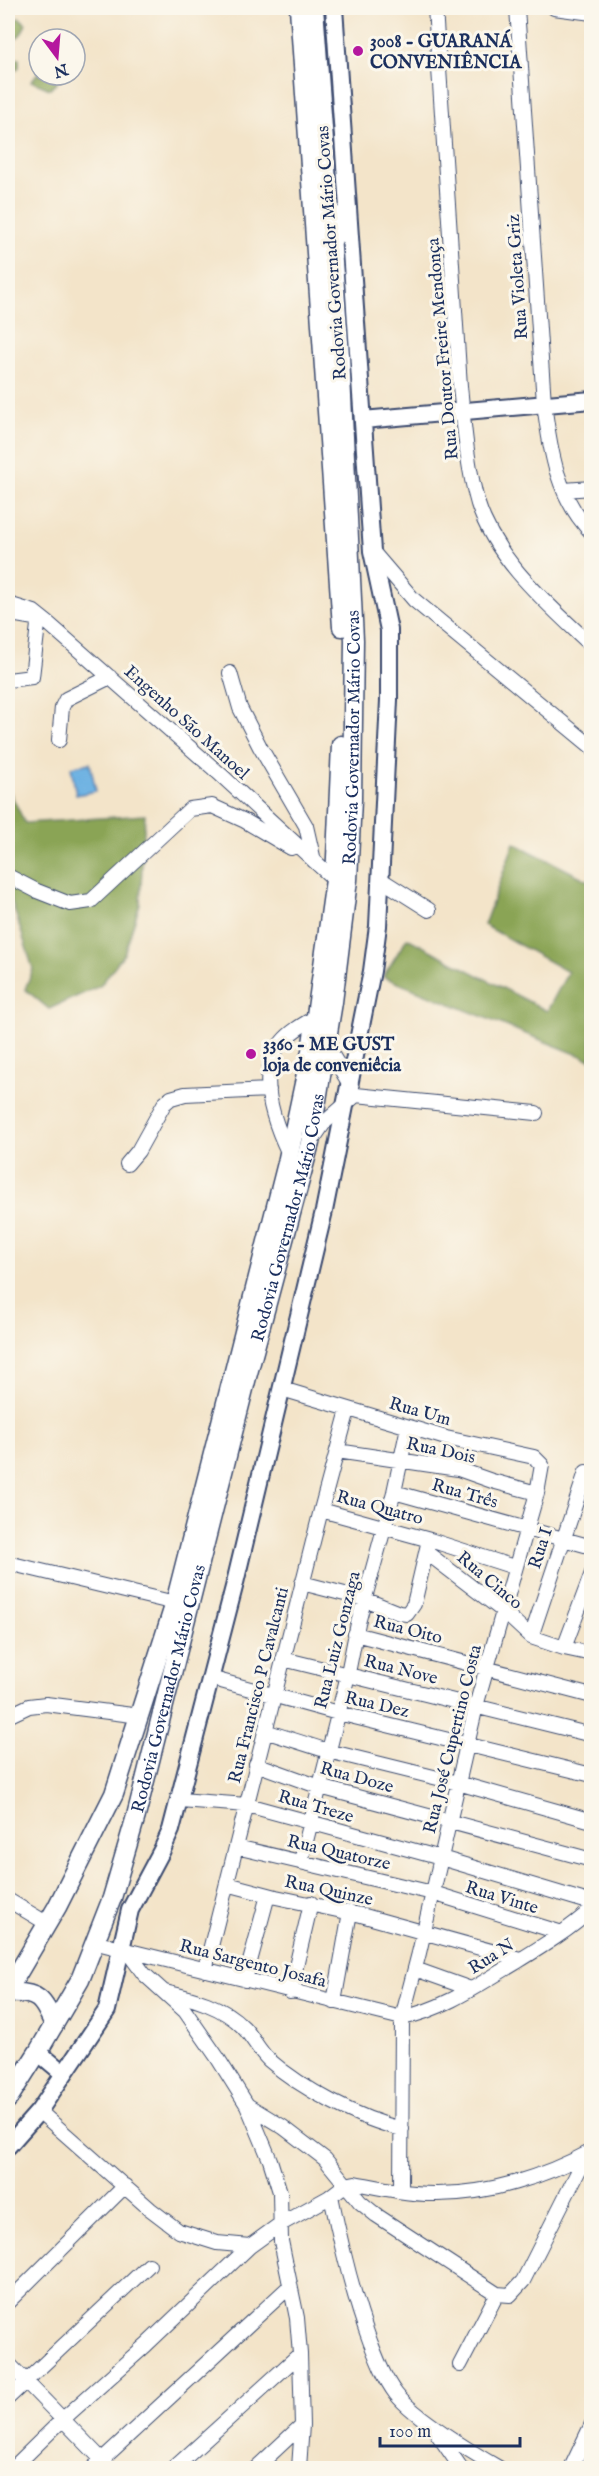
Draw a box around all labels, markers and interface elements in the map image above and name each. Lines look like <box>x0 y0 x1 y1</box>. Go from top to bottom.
north arrow <box>27 27 87 87</box>
place label: 3008 - GUARANÁ CONVENIÊNCIA <box>370 29 522 75</box>
marker: 3008 - GUARANÁ CONVENIÊNCIA <box>351 44 365 58</box>
text: N <box>51 58 71 81</box>
street label: Rodovia Governador Mário Covas <box>312 125 353 381</box>
street label: Rua Violeta Griz <box>503 213 534 340</box>
street label: Rua Doutor Freire Mendonça <box>422 237 465 461</box>
street label: Rodovia Governador Mário Covas <box>339 610 367 866</box>
street label: Engenho São Manoel <box>119 661 253 785</box>
place label: 3360 - ME GUST loja de conveniêcia <box>262 1034 402 1078</box>
marker: 3360 - ME GUST loja de conveniêcia <box>244 1047 258 1061</box>
street label: Rodovia Governador Mário Covas <box>247 1092 331 1345</box>
street label: Rua Um <box>386 1393 453 1432</box>
street label: Rua Dois <box>404 1433 477 1470</box>
street label: Rua Três <box>429 1474 500 1515</box>
street label: Rua Quatro <box>334 1486 426 1531</box>
street label: Rua I <box>524 1525 559 1572</box>
street label: Rua Cinco <box>451 1547 527 1616</box>
street label: Rodovia Governador Mário Covas <box>127 1563 212 1815</box>
street label: Rua Luiz Gonzaga <box>310 1569 367 1712</box>
street label: Rua Francisco P Cavalcanti <box>224 1585 295 1786</box>
street label: Rua Oito <box>371 1611 445 1650</box>
street label: Rua José Cupertino Costa <box>419 1642 488 1836</box>
street label: Rua Nove <box>361 1650 440 1691</box>
street label: Rua Dez <box>342 1687 411 1724</box>
street label: Rua Doze <box>317 1758 396 1799</box>
street label: Rua Treze <box>275 1786 356 1829</box>
street label: Rua Quatorze <box>285 1830 393 1877</box>
street label: Rua Quinze <box>282 1871 375 1912</box>
street label: Rua Vinte <box>462 1876 541 1920</box>
street label: Rua N <box>464 1934 520 1980</box>
street label: Rua Sargento Josafa <box>177 1935 329 1994</box>
scale bar <box>380 2410 520 2448</box>
text: 100 m <box>389 2421 431 2444</box>

